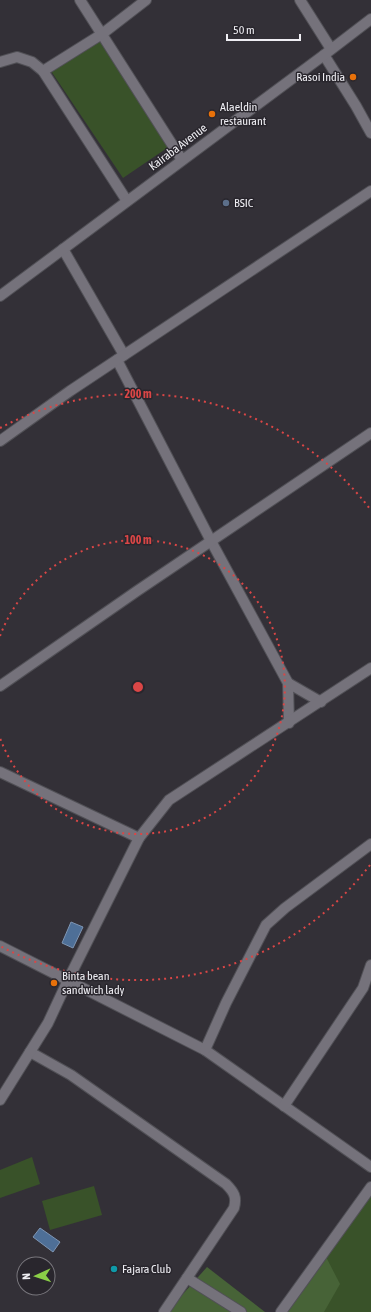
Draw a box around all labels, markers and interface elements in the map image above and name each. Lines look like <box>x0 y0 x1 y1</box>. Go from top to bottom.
scale bar <box>227 16 300 42</box>
text: 50 m <box>233 23 255 37</box>
place label: Rasoi India <box>296 70 345 84</box>
marker: Rasoi India <box>348 72 358 82</box>
place label: Alaeldin restaurant <box>220 100 267 128</box>
marker: Alaeldin restaurant <box>207 109 217 119</box>
street label: Kairaba Avenue <box>146 121 210 173</box>
place label: BSIC <box>234 196 254 210</box>
marker: BSIC <box>221 198 231 208</box>
text: 200 m <box>124 387 152 401</box>
text: 100 m <box>124 533 152 547</box>
centre of rings <box>131 680 145 694</box>
place label: Binta bean sandwich lady <box>62 969 125 997</box>
marker: Binta bean sandwich lady <box>49 978 59 988</box>
north arrow <box>16 1256 56 1296</box>
place label: Fajara Club <box>122 1262 171 1276</box>
marker: Fajara Club <box>109 1264 119 1274</box>
text: N <box>20 1273 32 1280</box>

